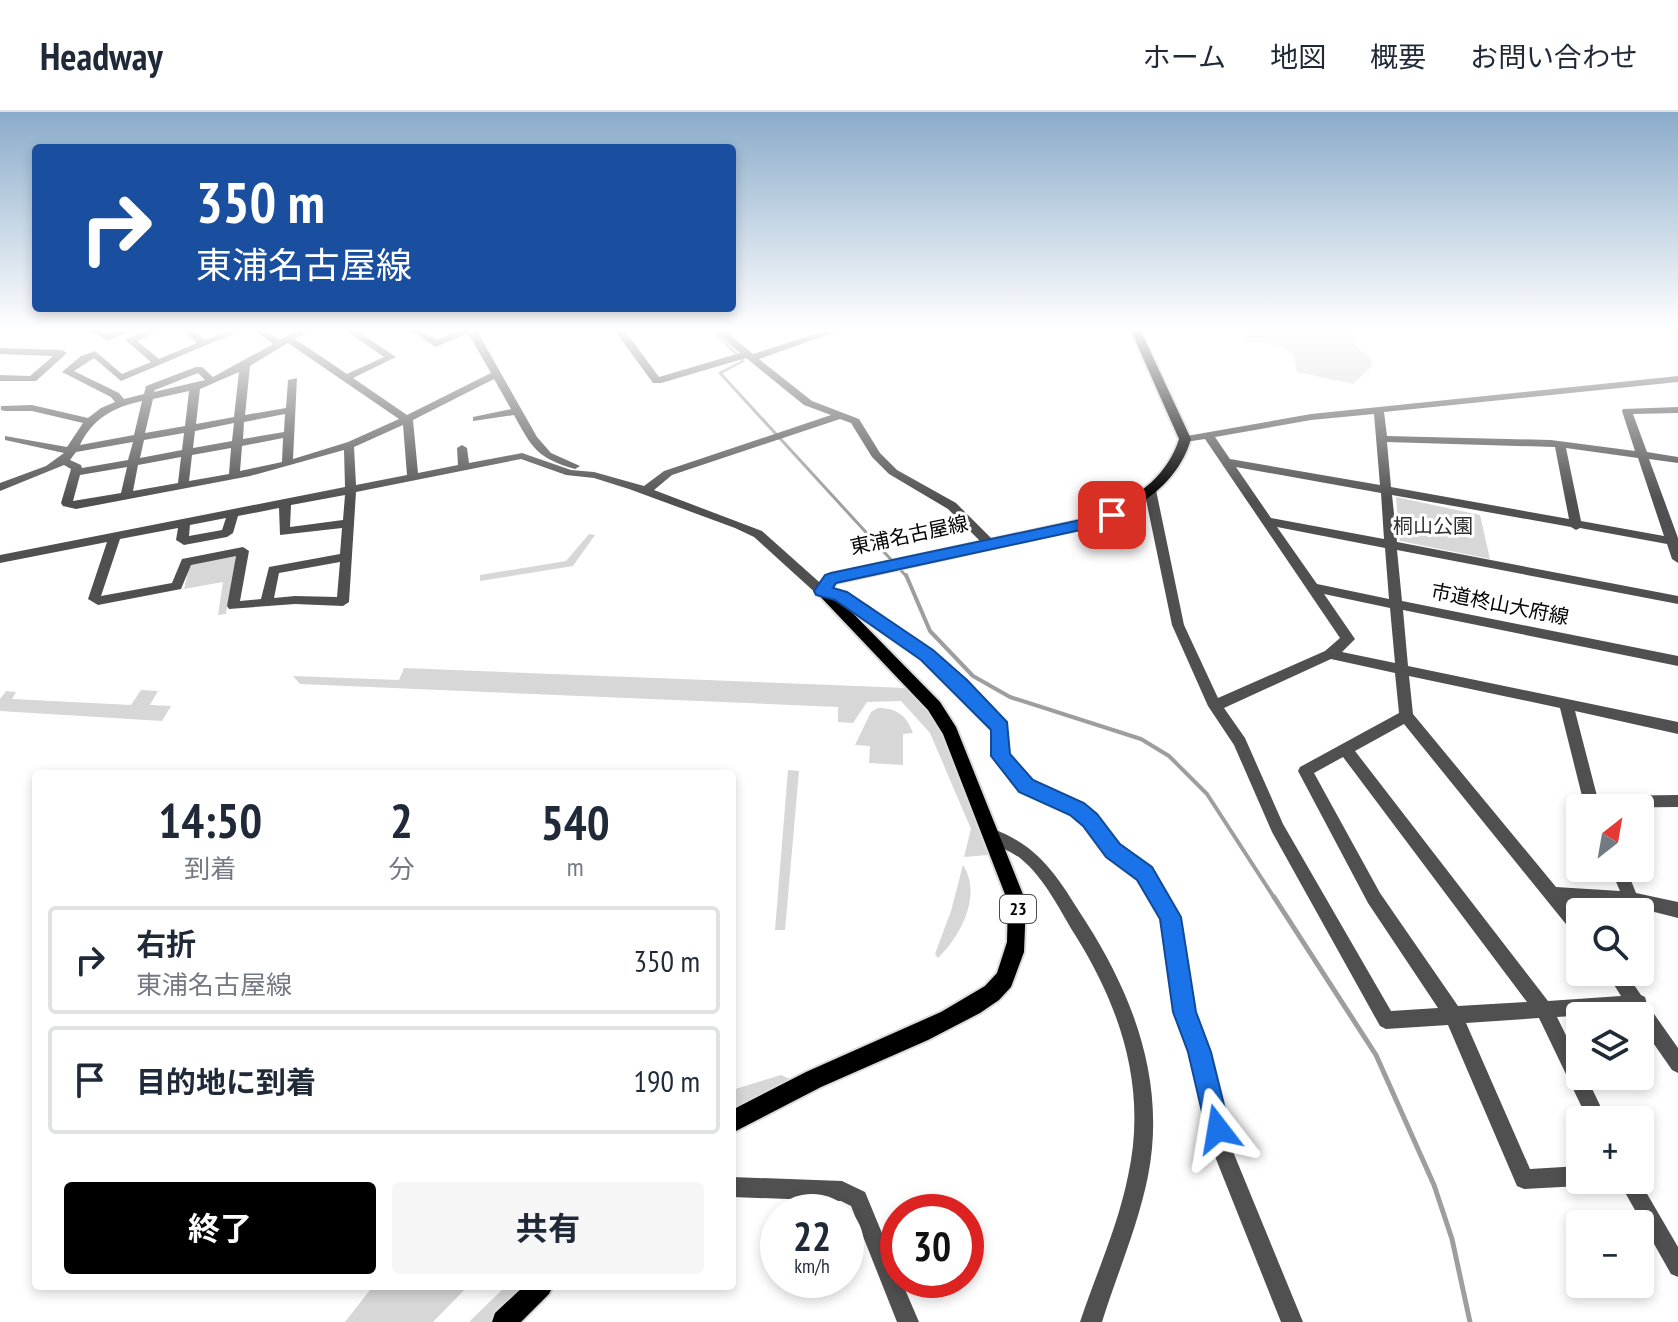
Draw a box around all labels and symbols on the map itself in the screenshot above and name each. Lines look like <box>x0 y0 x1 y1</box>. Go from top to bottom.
pin <box>1078 481 1146 549</box>
street label: 東浦名古屋線 <box>848 510 970 560</box>
park label: 桐山公園 <box>1393 513 1473 539</box>
street label: 市道柊山大府線 <box>1429 578 1571 630</box>
north arrow <box>1566 794 1654 882</box>
road number: 23 <box>1000 895 1036 923</box>
position arrow <box>1176 1087 1260 1171</box>
speed limit sign: 30 <box>880 1194 984 1298</box>

